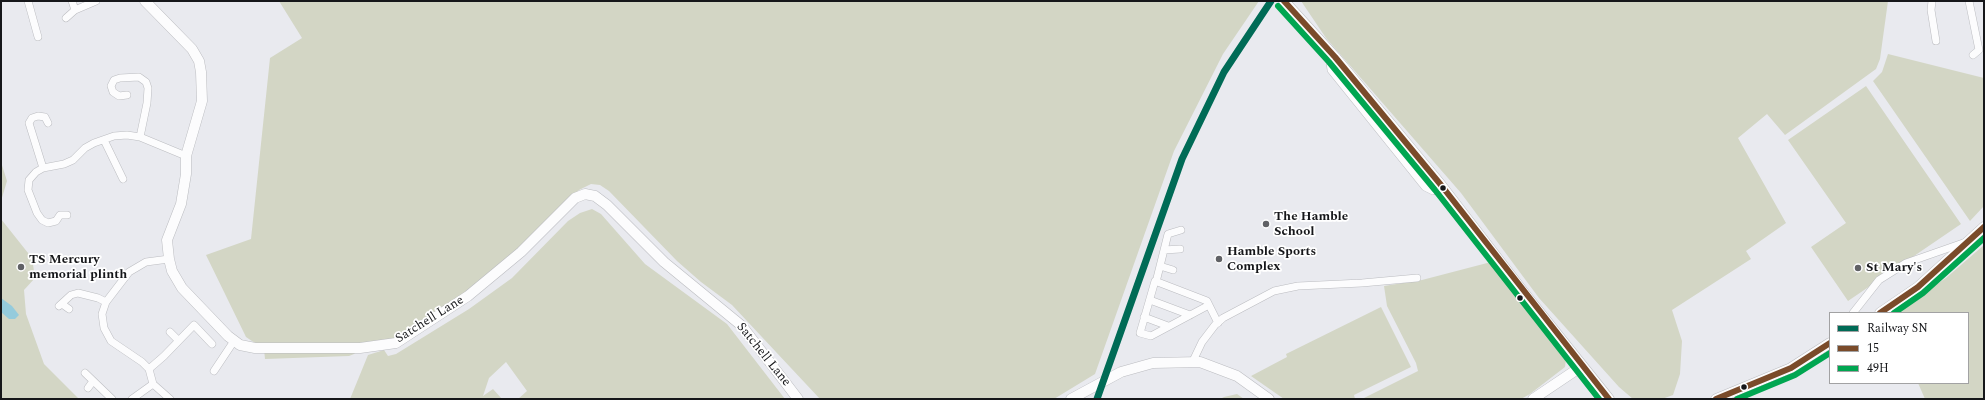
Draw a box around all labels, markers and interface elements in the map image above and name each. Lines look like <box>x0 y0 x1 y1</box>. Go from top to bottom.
unlabelled marker <box>1438 183 1448 193</box>
place label: The Hamble School <box>1274 209 1348 240</box>
marker: The Hamble School <box>1261 219 1271 229</box>
place label: Hamble Sports Complex <box>1227 244 1316 275</box>
place label: TS Mercury memorial plinth <box>29 252 127 283</box>
marker: Hamble Sports Complex <box>1214 254 1224 264</box>
place label: St Mary's <box>1866 260 1922 276</box>
marker: TS Mercury memorial plinth <box>16 262 26 272</box>
marker: St Mary's <box>1853 263 1863 273</box>
street label: Satchell Lane <box>393 293 467 347</box>
unlabelled marker <box>1515 293 1525 303</box>
legend <box>1829 312 1969 384</box>
text: Railway SN <box>1867 319 1928 338</box>
street label: Satchell Lane <box>733 320 793 390</box>
text: 15 <box>1867 339 1879 358</box>
text: 49H <box>1867 359 1889 378</box>
unlabelled marker <box>1739 382 1749 392</box>

